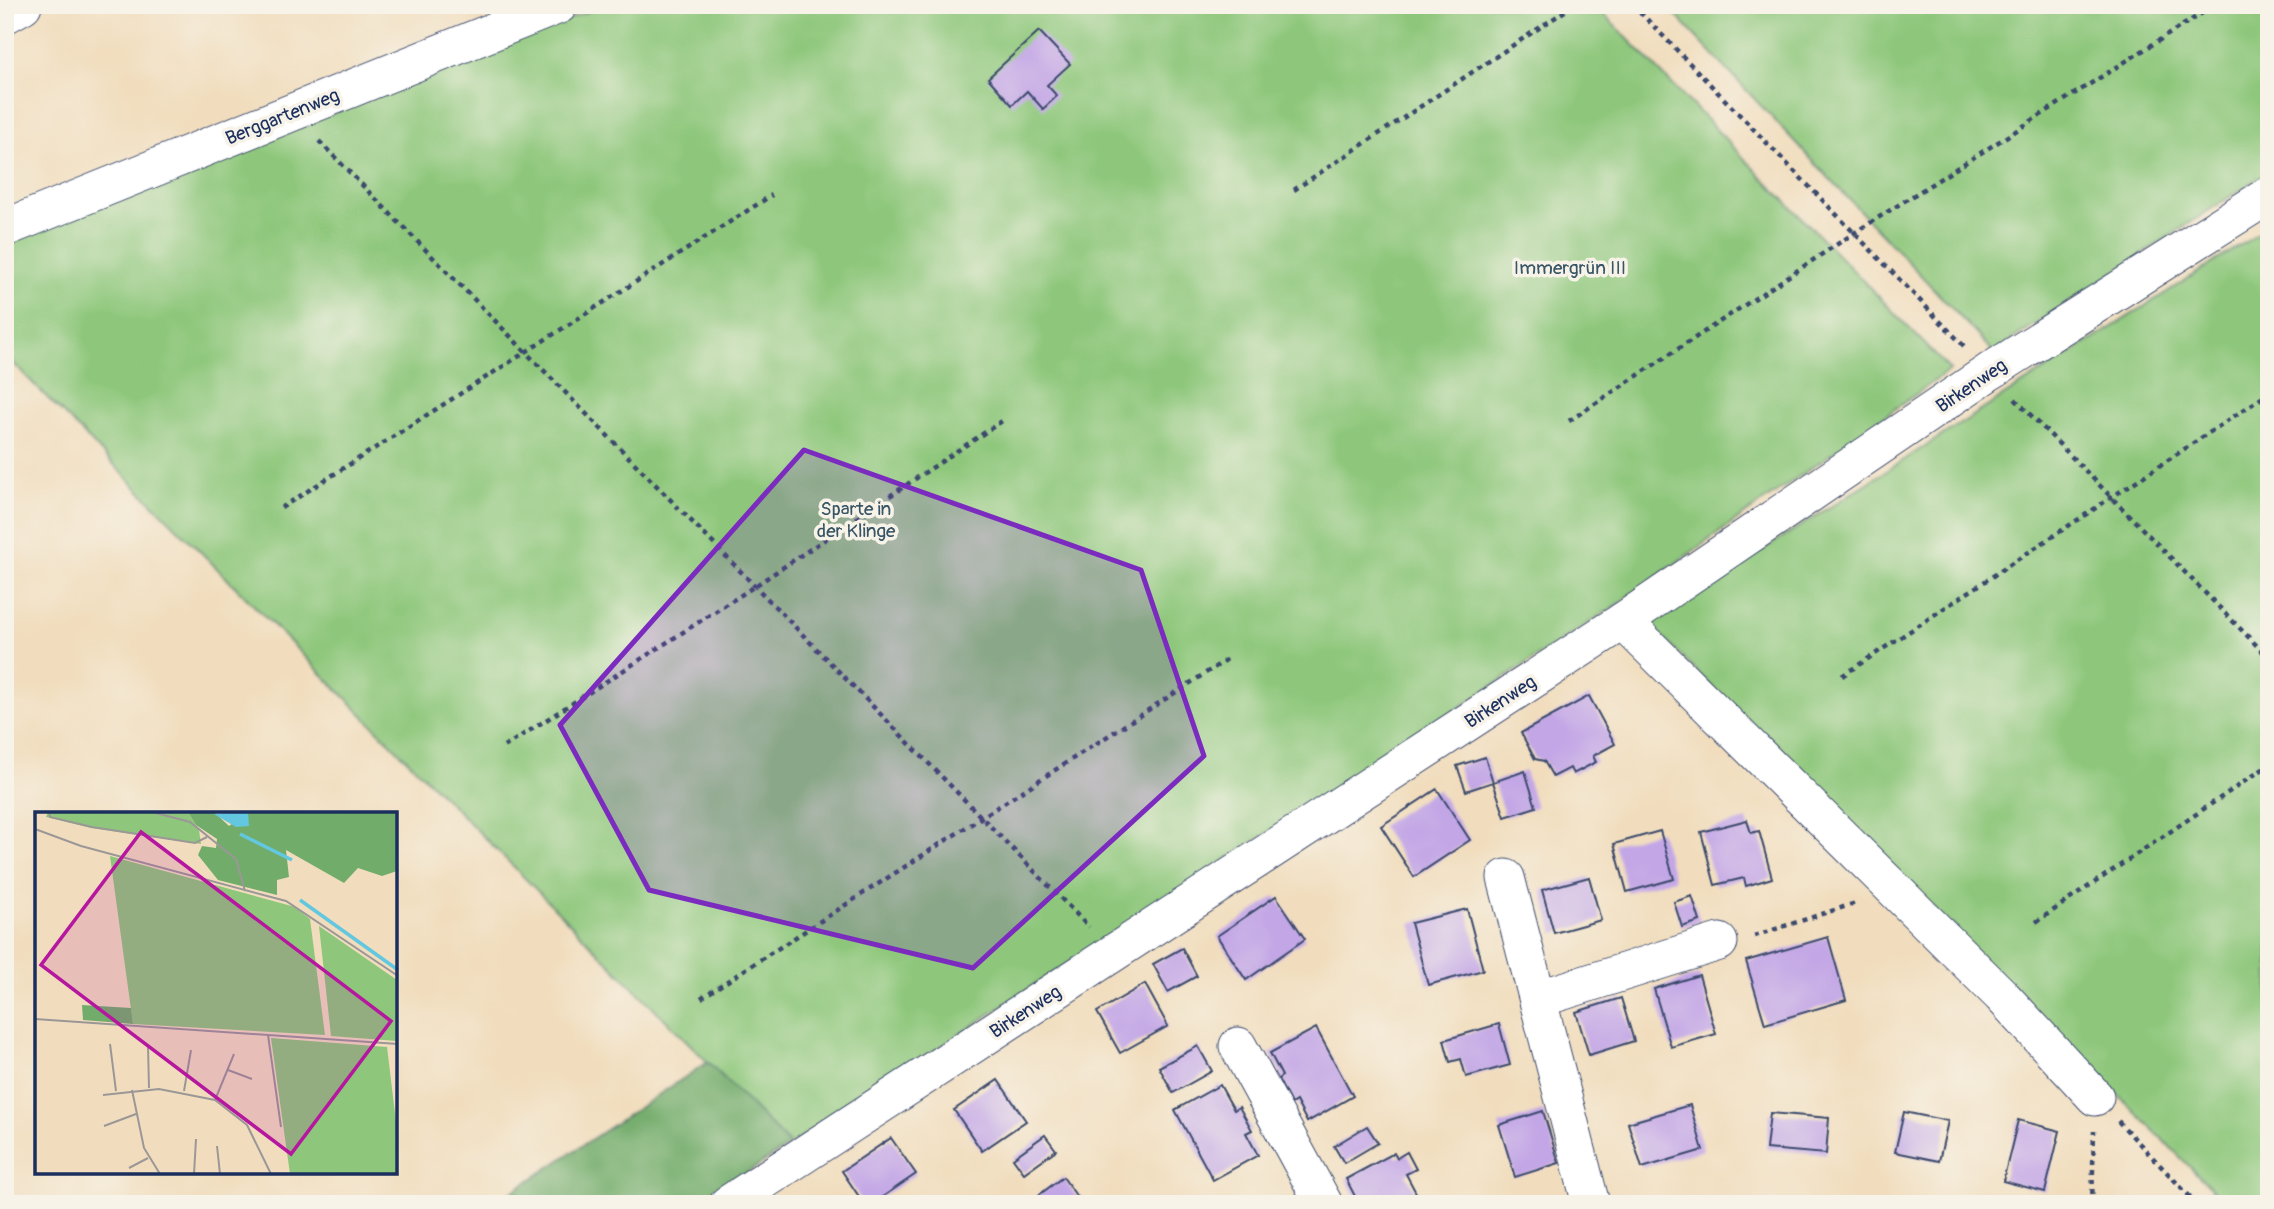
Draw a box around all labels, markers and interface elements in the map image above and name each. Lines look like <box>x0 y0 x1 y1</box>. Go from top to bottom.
street label: Berggartenweg <box>222 83 343 151</box>
park label: Immergrün III <box>1514 256 1626 280</box>
street label: Birkenweg <box>1932 353 2012 418</box>
park label: Sparte in der Klinge <box>817 497 896 543</box>
street label: Birkenweg <box>1460 670 1541 734</box>
inset map <box>35 812 397 1174</box>
street label: Birkenweg <box>985 980 1066 1044</box>

